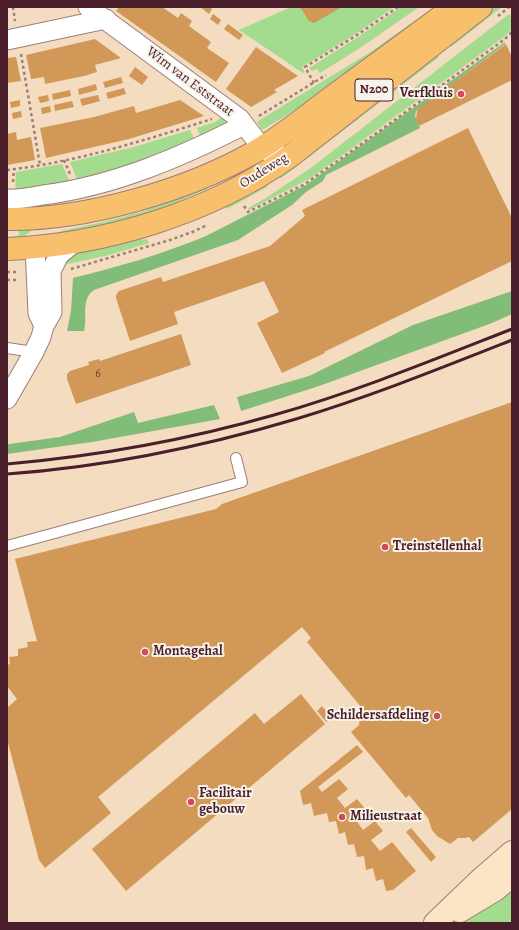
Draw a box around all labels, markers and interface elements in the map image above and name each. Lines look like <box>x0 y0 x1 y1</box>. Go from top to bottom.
street label: Wim van Eststraat <box>143 44 237 120</box>
road number: N200 <box>355 79 393 101</box>
place label: Verfkluis <box>400 86 453 102</box>
marker: Verfkluis <box>456 89 466 99</box>
street label: Oudeweg <box>237 150 291 192</box>
house number: 6 <box>95 367 101 381</box>
place label: Treinstellenhal <box>393 539 481 555</box>
marker: Treinstellenhal <box>380 542 390 552</box>
place label: Montagehal <box>153 644 223 660</box>
marker: Montagehal <box>140 647 150 657</box>
place label: Schildersafdeling <box>327 708 429 724</box>
marker: Schildersafdeling <box>432 711 442 721</box>
place label: Facilitair gebouw <box>199 786 252 818</box>
marker: Facilitair gebouw <box>186 797 196 807</box>
place label: Milieustraat <box>350 809 422 825</box>
marker: Milieustraat <box>337 812 347 822</box>

